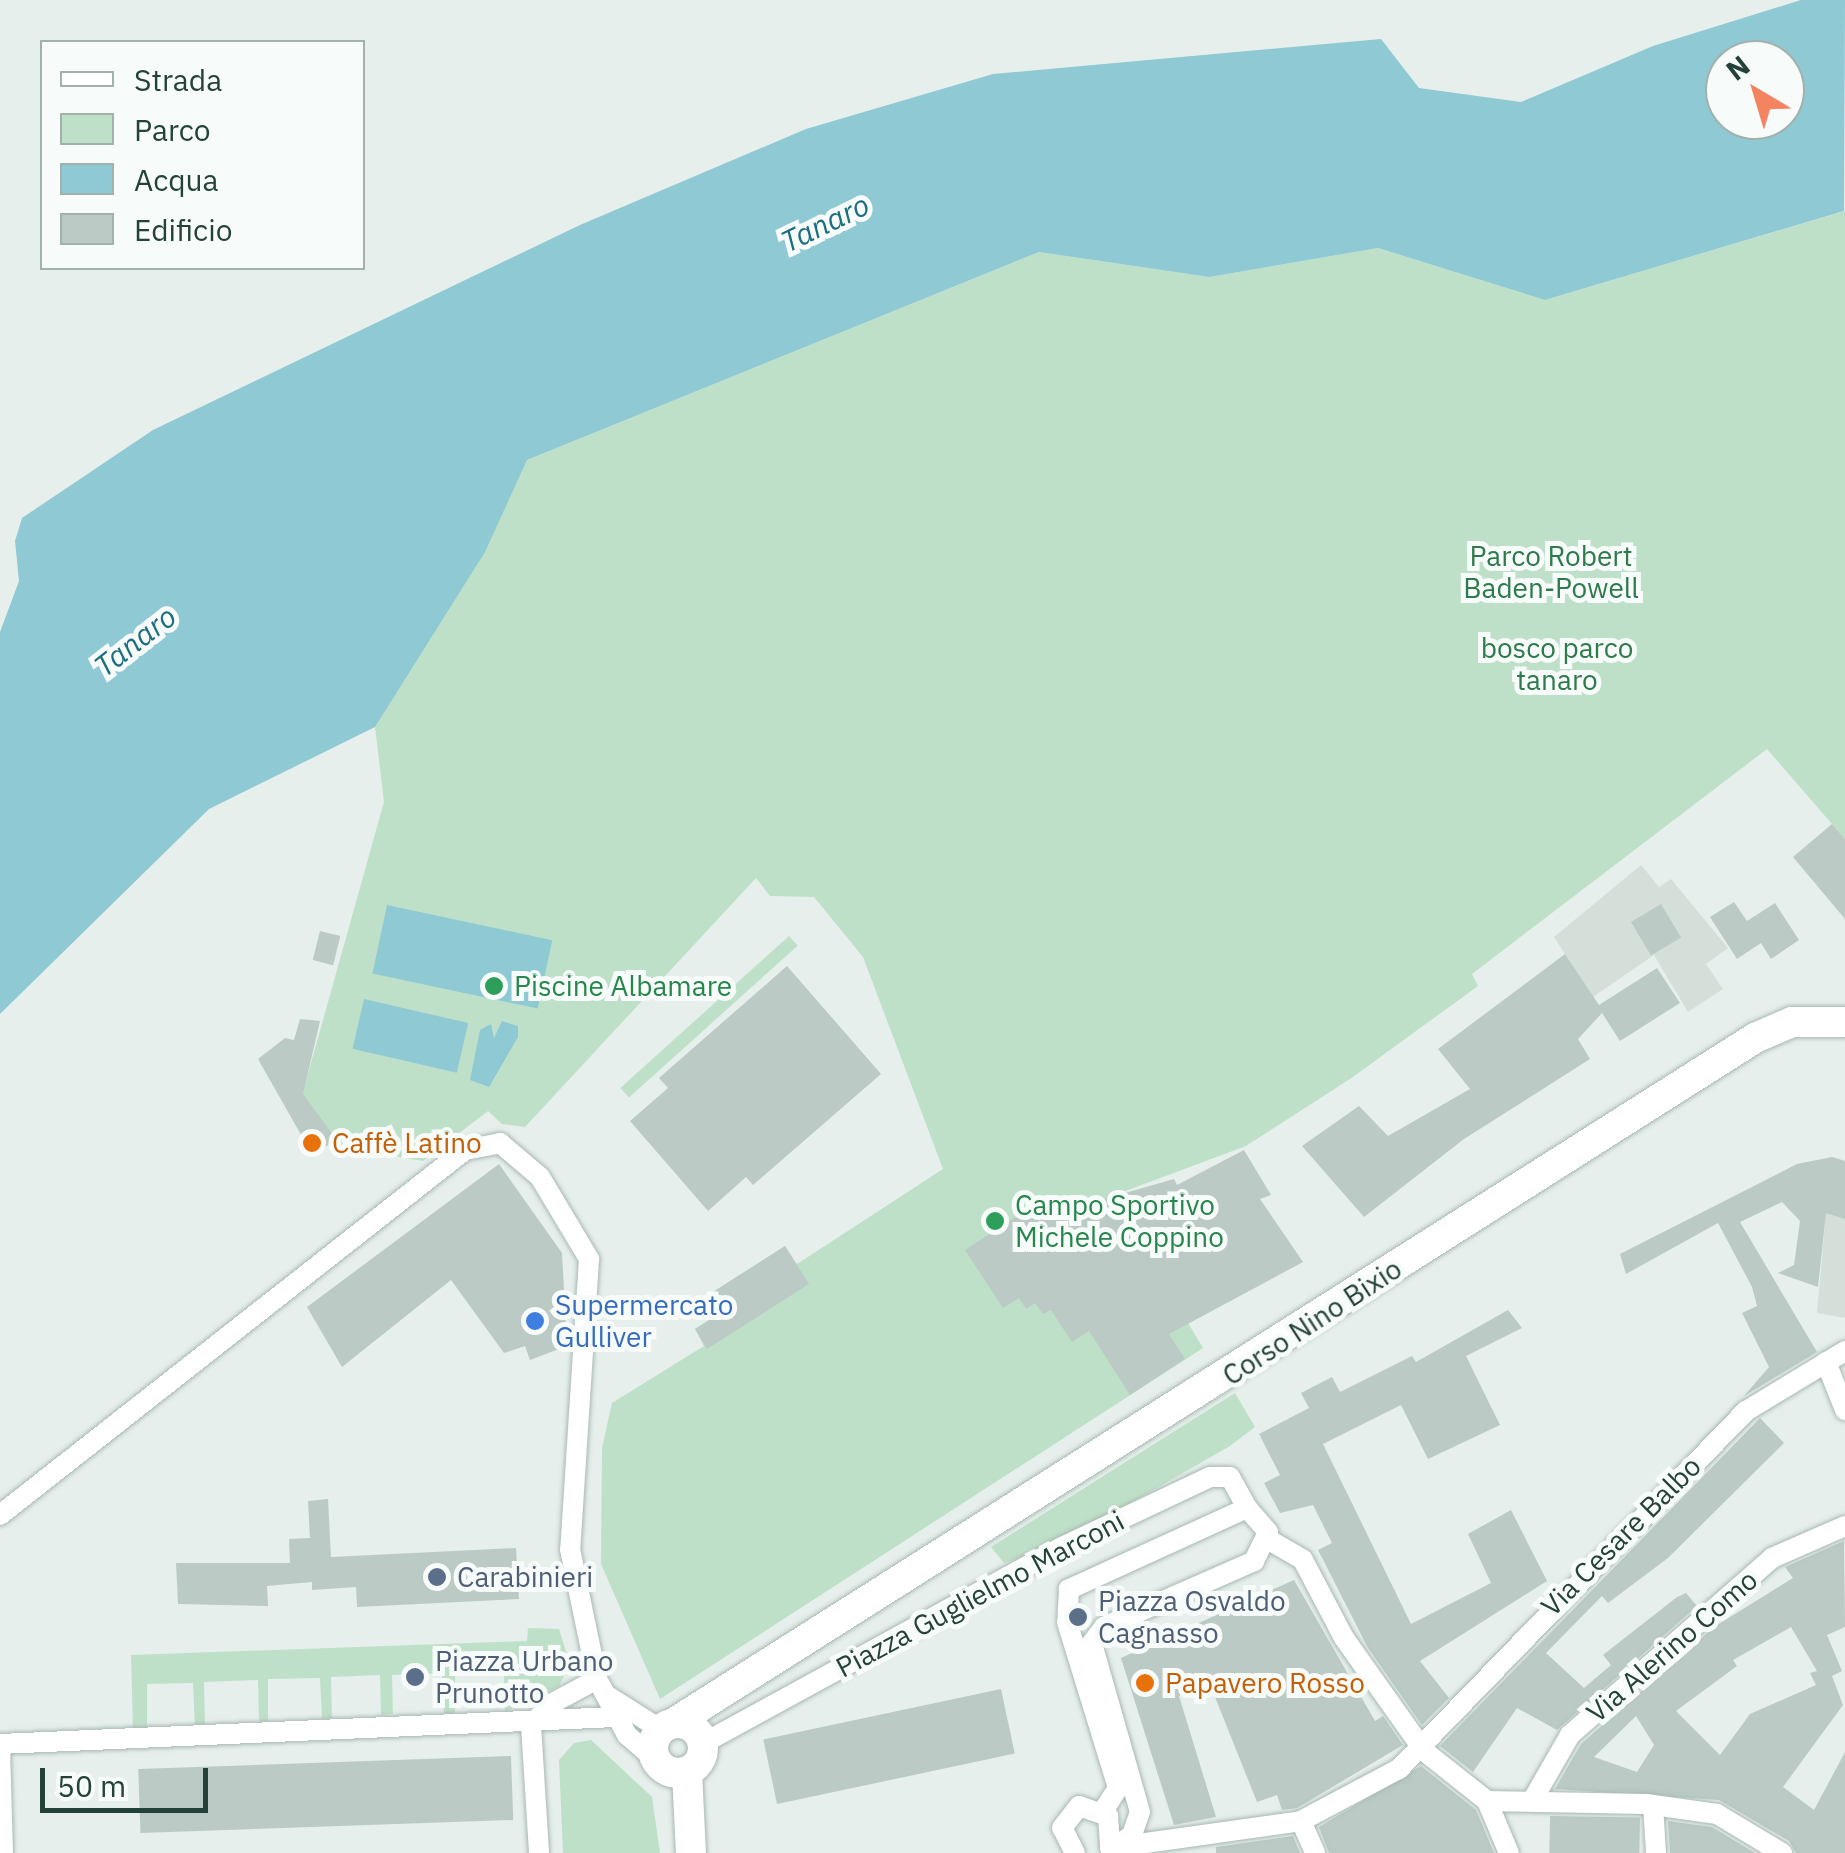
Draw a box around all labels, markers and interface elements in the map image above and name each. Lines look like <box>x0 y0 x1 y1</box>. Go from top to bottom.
legend <box>40 40 365 270</box>
north arrow <box>1705 40 1805 140</box>
text: N <box>1718 47 1757 88</box>
text: Strada <box>134 60 222 99</box>
text: Parco <box>134 110 210 149</box>
text: Acqua <box>134 160 219 199</box>
water label: Tanaro <box>775 186 875 260</box>
text: Edificio <box>134 210 233 249</box>
park label: Parco Robert Baden-Powell <box>1463 539 1639 605</box>
water label: Tanaro <box>87 598 183 684</box>
park label: bosco parco tanaro <box>1481 631 1633 697</box>
place label: Piscine Albamare <box>514 969 732 1003</box>
marker: Piscine Albamare <box>483 975 505 997</box>
place label: Caffè Latino <box>332 1126 482 1160</box>
marker: Caffè Latino <box>301 1132 323 1154</box>
place label: Campo Sportivo Michele Coppino <box>1015 1188 1224 1254</box>
marker: Campo Sportivo Michele Coppino <box>984 1210 1006 1232</box>
street label: Corso Nino Bixio <box>1216 1252 1408 1392</box>
place label: Supermercato Gulliver <box>555 1288 733 1354</box>
marker: Supermercato Gulliver <box>524 1310 546 1332</box>
street label: Via Cesare Balbo <box>1534 1449 1708 1623</box>
street label: Piazza Guglielmo Marconi <box>830 1504 1130 1684</box>
place label: Carabinieri <box>457 1560 593 1594</box>
street label: Via Alerino Como <box>1580 1563 1764 1729</box>
marker: Carabinieri <box>426 1566 448 1588</box>
place label: Piazza Osvaldo Cagnasso <box>1098 1584 1286 1650</box>
marker: Piazza Osvaldo Cagnasso <box>1067 1606 1089 1628</box>
place label: Piazza Urbano Prunotto <box>435 1644 613 1710</box>
marker: Piazza Urbano Prunotto <box>404 1666 426 1688</box>
place label: Papavero Rosso <box>1165 1666 1365 1700</box>
marker: Papavero Rosso <box>1134 1672 1156 1694</box>
scale bar <box>45 1748 212 1810</box>
text: 50 m <box>57 1766 126 1805</box>

